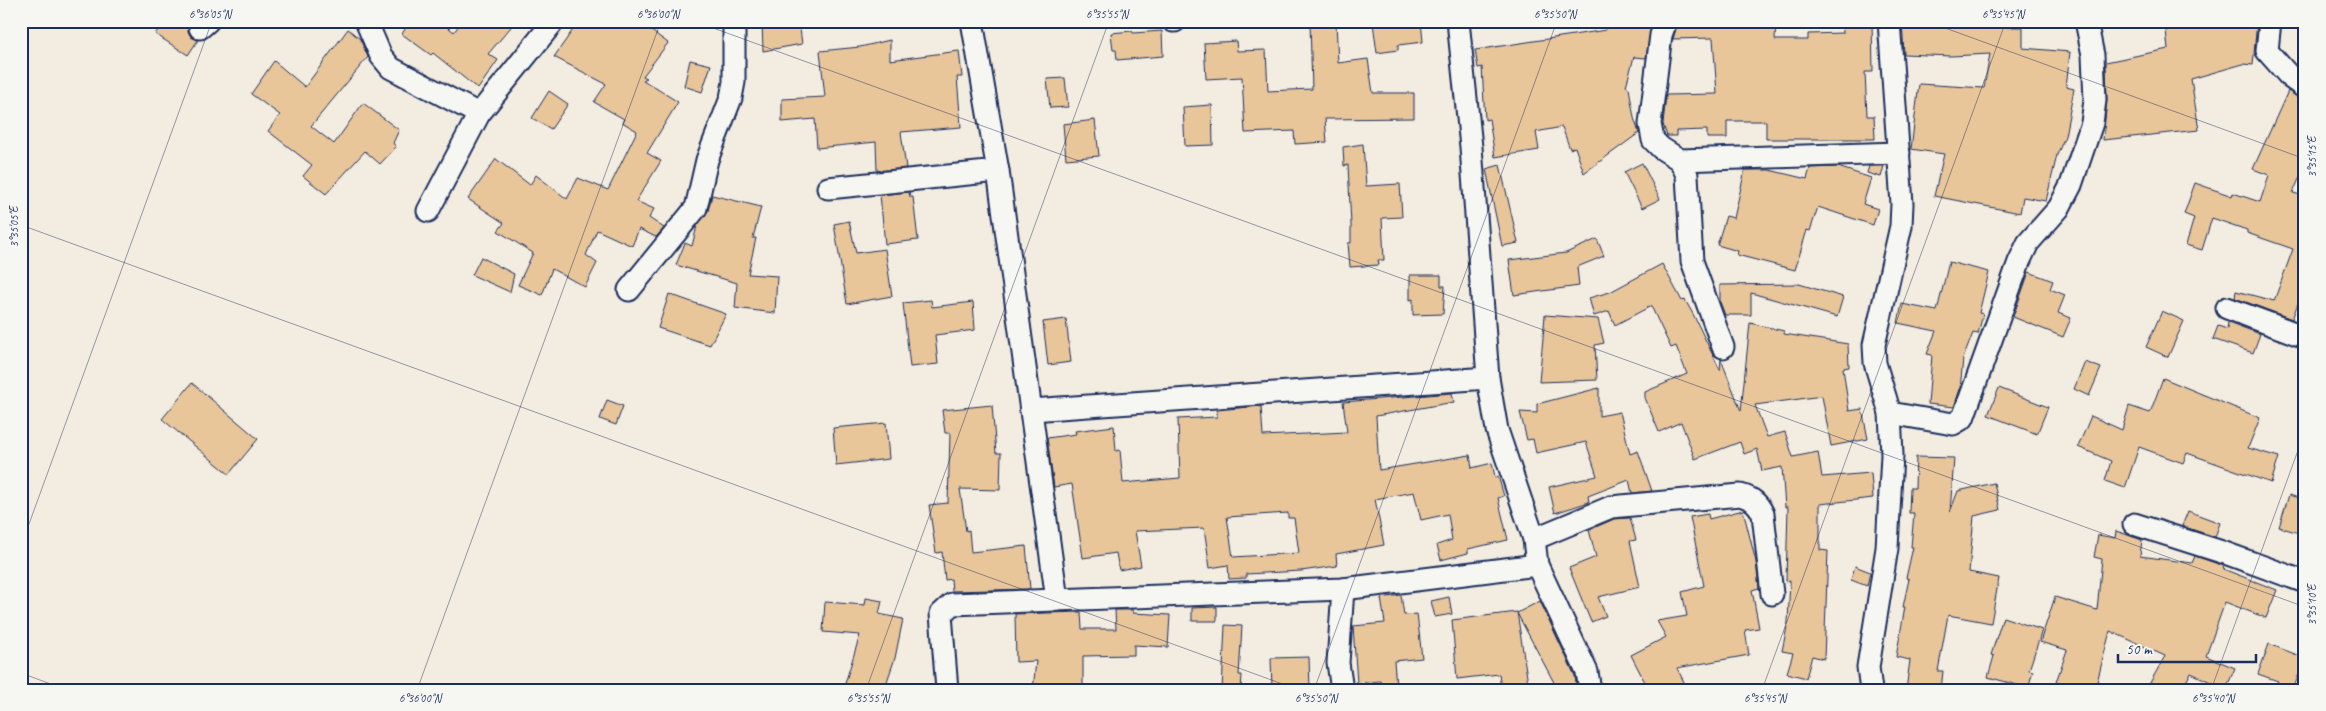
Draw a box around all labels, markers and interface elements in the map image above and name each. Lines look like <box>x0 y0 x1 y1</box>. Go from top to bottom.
text: 6°36'05"N <box>189 6 233 22</box>
text: 6°36'00"N <box>637 6 681 22</box>
text: 6°35'55"N <box>1086 6 1130 22</box>
text: 6°35'50"N <box>1534 6 1578 22</box>
text: 6°35'45"N <box>1982 6 2026 22</box>
text: 3°35'15"E <box>2304 135 2320 178</box>
text: 3°35'05"E <box>6 205 22 248</box>
text: 3°35'10"E <box>2304 583 2320 626</box>
scale bar <box>2118 631 2256 663</box>
text: 50 m <box>2126 640 2153 659</box>
text: 6°36'00"N <box>399 690 443 706</box>
text: 6°35'55"N <box>847 690 891 706</box>
text: 6°35'50"N <box>1295 690 1339 706</box>
text: 6°35'45"N <box>1744 690 1788 706</box>
text: 6°35'40"N <box>2192 690 2236 706</box>

